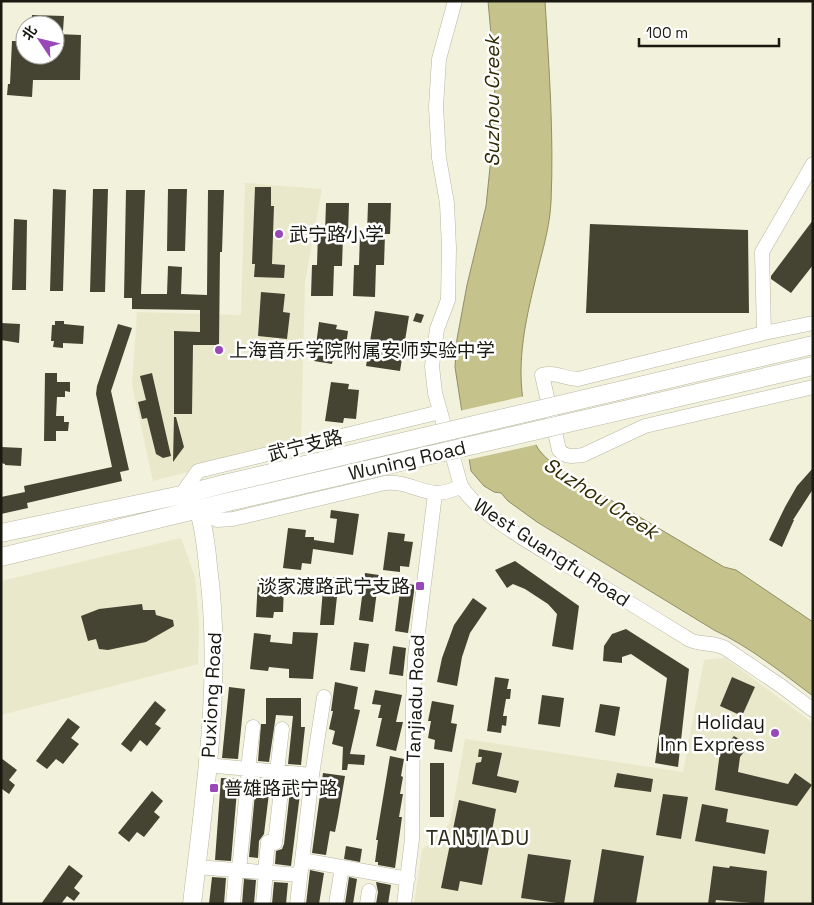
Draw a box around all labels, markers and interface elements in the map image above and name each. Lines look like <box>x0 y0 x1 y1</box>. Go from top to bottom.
north arrow <box>15 15 65 65</box>
scale bar <box>639 15 779 47</box>
text: 北 <box>18 22 41 43</box>
text: 100 m <box>646 23 688 42</box>
water label: Suzhou Creek <box>479 33 505 167</box>
place label: 武宁路小学 <box>289 222 384 247</box>
marker: 武宁路小学 <box>273 228 285 240</box>
place label: 上海音乐学院附属安师实验中学 <box>229 338 495 363</box>
marker: 上海音乐学院附属安师实验中学 <box>213 344 225 356</box>
street label: 武宁支路 <box>265 424 345 467</box>
street label: Wuning Road <box>346 435 468 486</box>
water label: Suzhou Creek <box>539 451 665 546</box>
street label: West Guangfu Road <box>469 493 635 612</box>
place label: 谈家渡路武宁支路 <box>258 574 410 599</box>
marker: 谈家渡路武宁支路 <box>414 580 426 592</box>
street label: Puxiong Road <box>196 631 227 759</box>
street label: Tanjiadu Road <box>401 634 430 762</box>
place label: Holiday Inn Express <box>660 710 765 757</box>
marker: Holiday Inn Express <box>769 727 781 739</box>
place label: 普雄路武宁路 <box>224 776 338 801</box>
marker: 普雄路武宁路 <box>208 782 220 794</box>
district label: TANJIADU <box>426 824 530 851</box>

